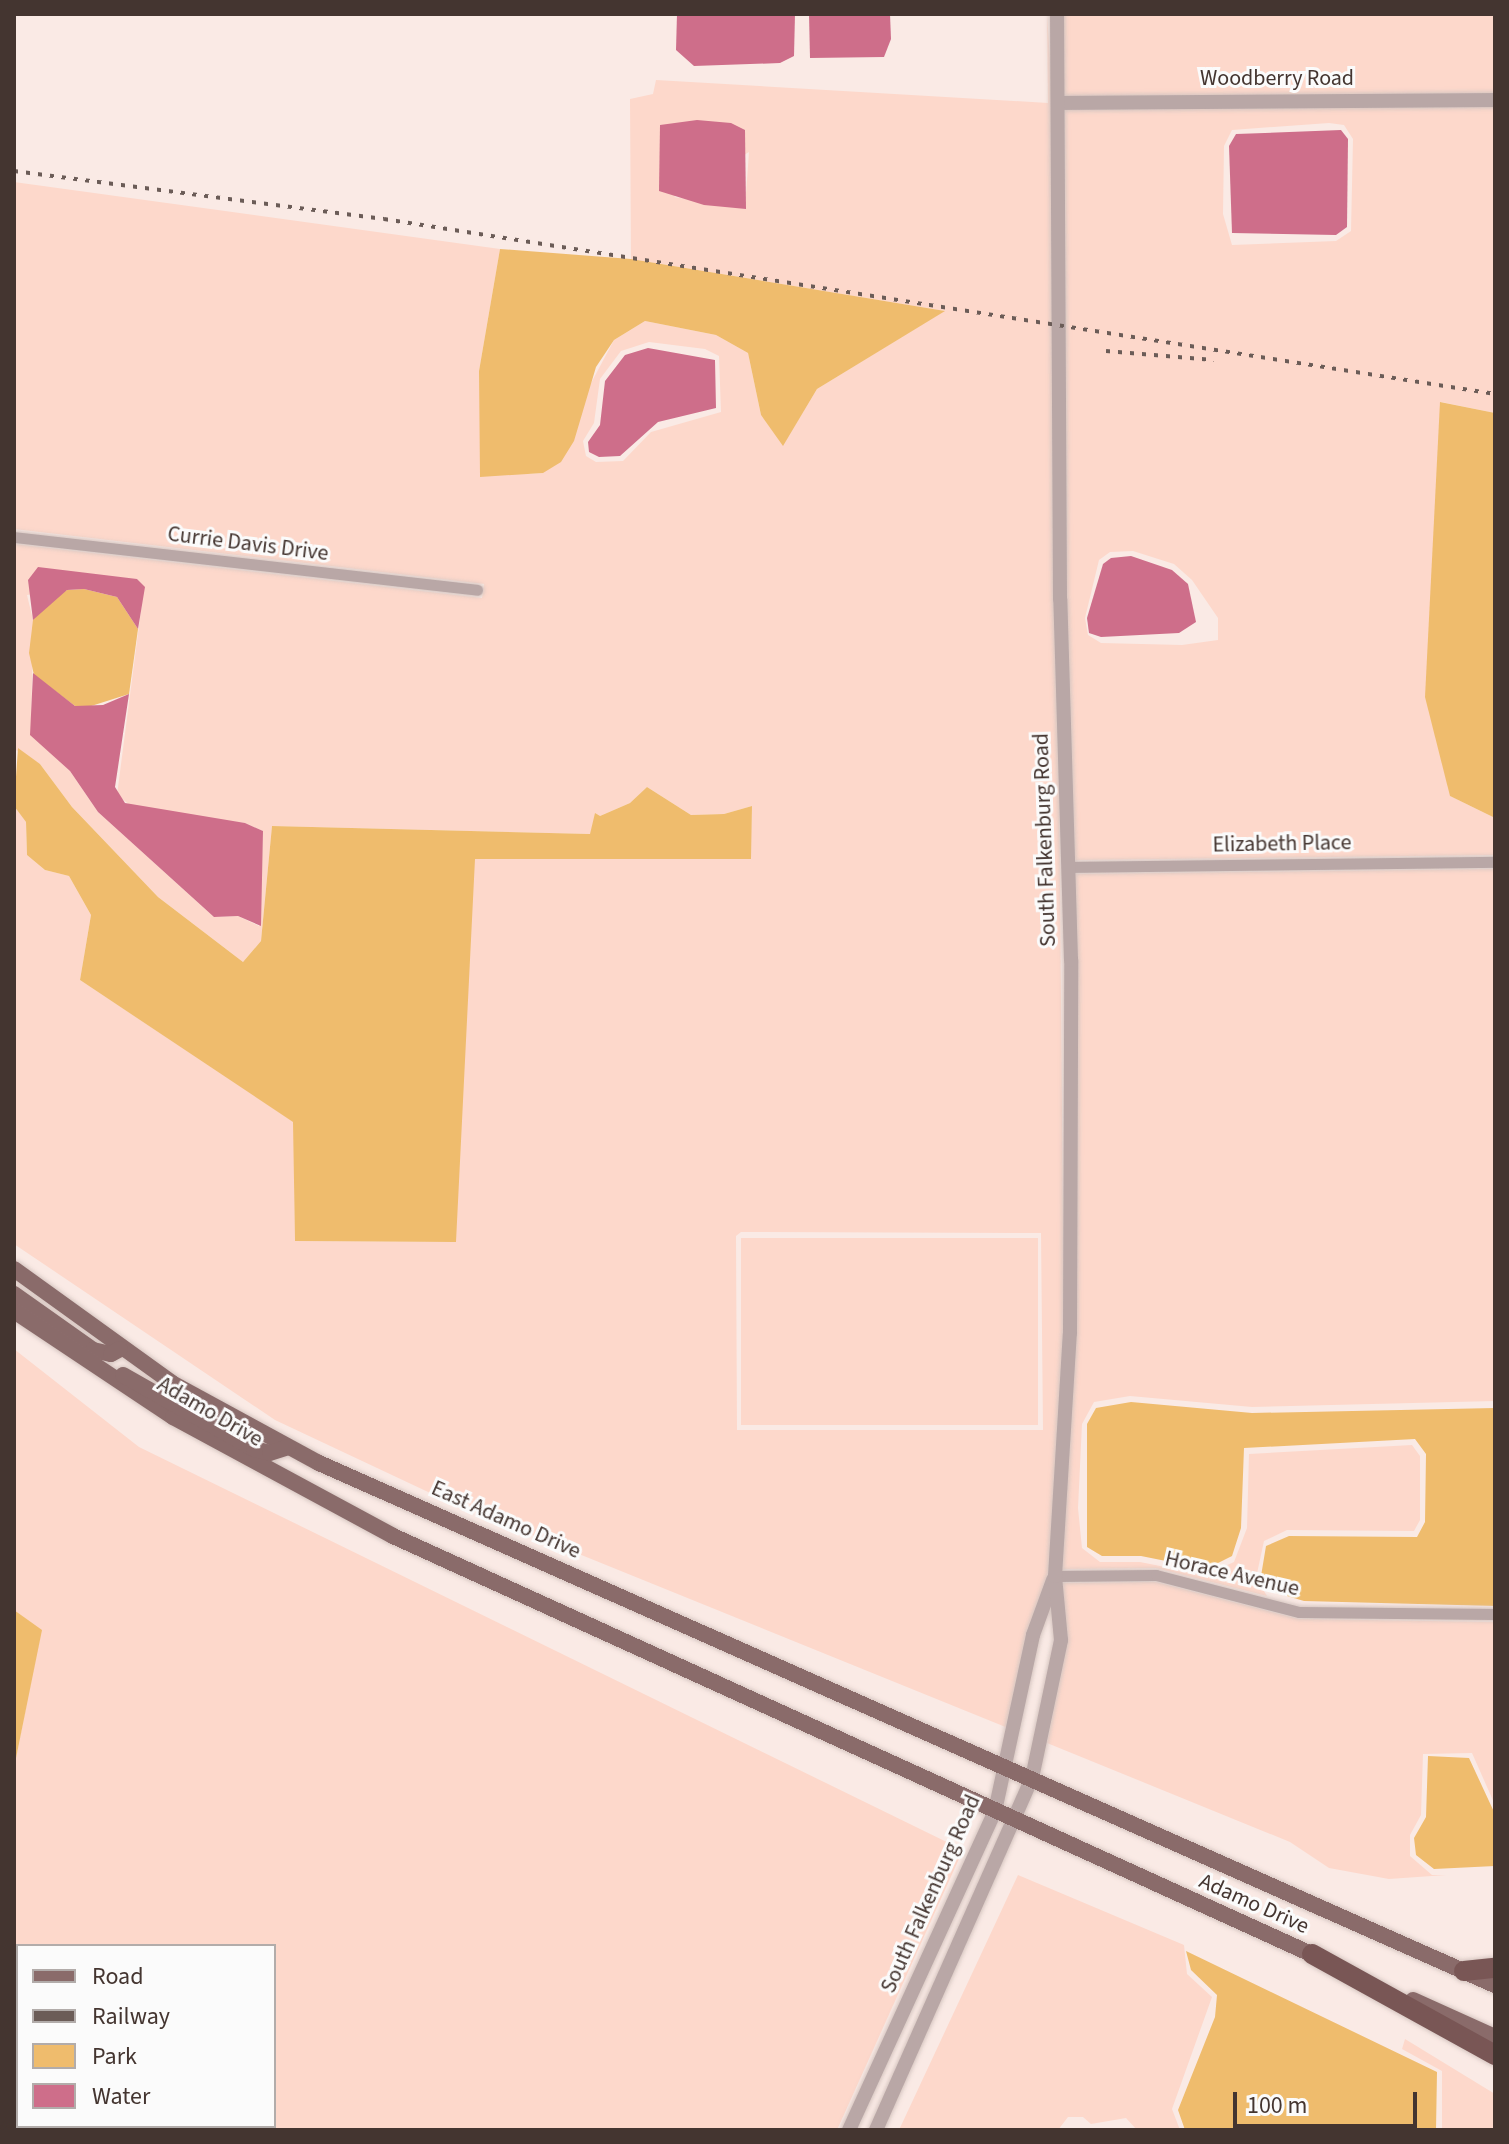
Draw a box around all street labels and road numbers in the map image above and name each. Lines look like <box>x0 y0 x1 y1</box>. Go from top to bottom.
street label: Woodberry Road <box>1200 66 1354 92</box>
street label: Currie Davis Drive <box>166 521 330 567</box>
street label: South Falkenburg Road <box>1028 733 1062 947</box>
street label: Elizabeth Place <box>1212 830 1352 858</box>
street label: Adamo Drive <box>153 1371 267 1453</box>
street label: East Adamo Drive <box>427 1475 585 1565</box>
street label: Horace Avenue <box>1162 1546 1302 1602</box>
street label: South Falkenburg Road <box>875 1791 987 1997</box>
street label: Adamo Drive <box>1195 1868 1313 1940</box>

